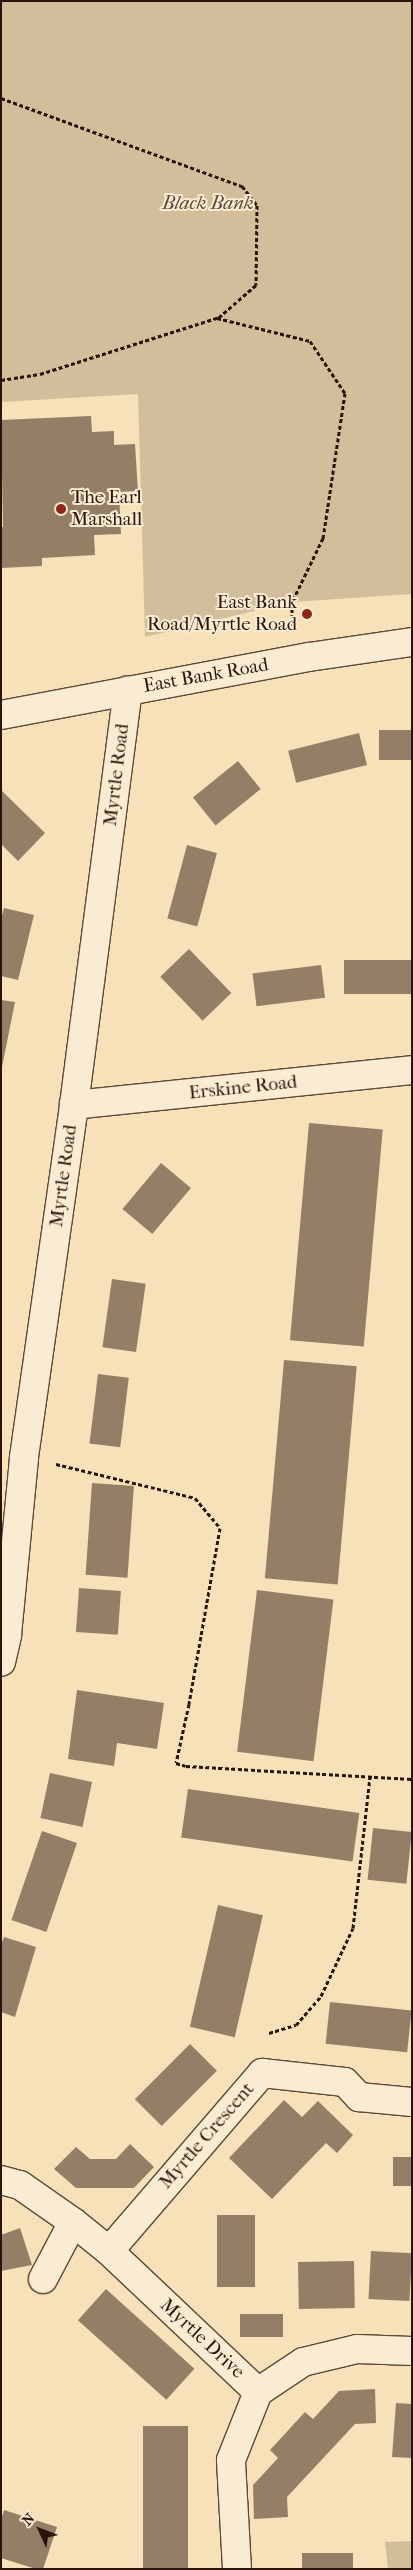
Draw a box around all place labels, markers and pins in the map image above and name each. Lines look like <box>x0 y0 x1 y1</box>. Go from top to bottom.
place label: The Earl Marshall <box>71 487 142 531</box>
marker: The Earl Marshall <box>55 503 67 515</box>
place label: East Bank Road/Myrtle Road <box>147 592 297 636</box>
marker: East Bank Road/Myrtle Road <box>301 608 313 620</box>

